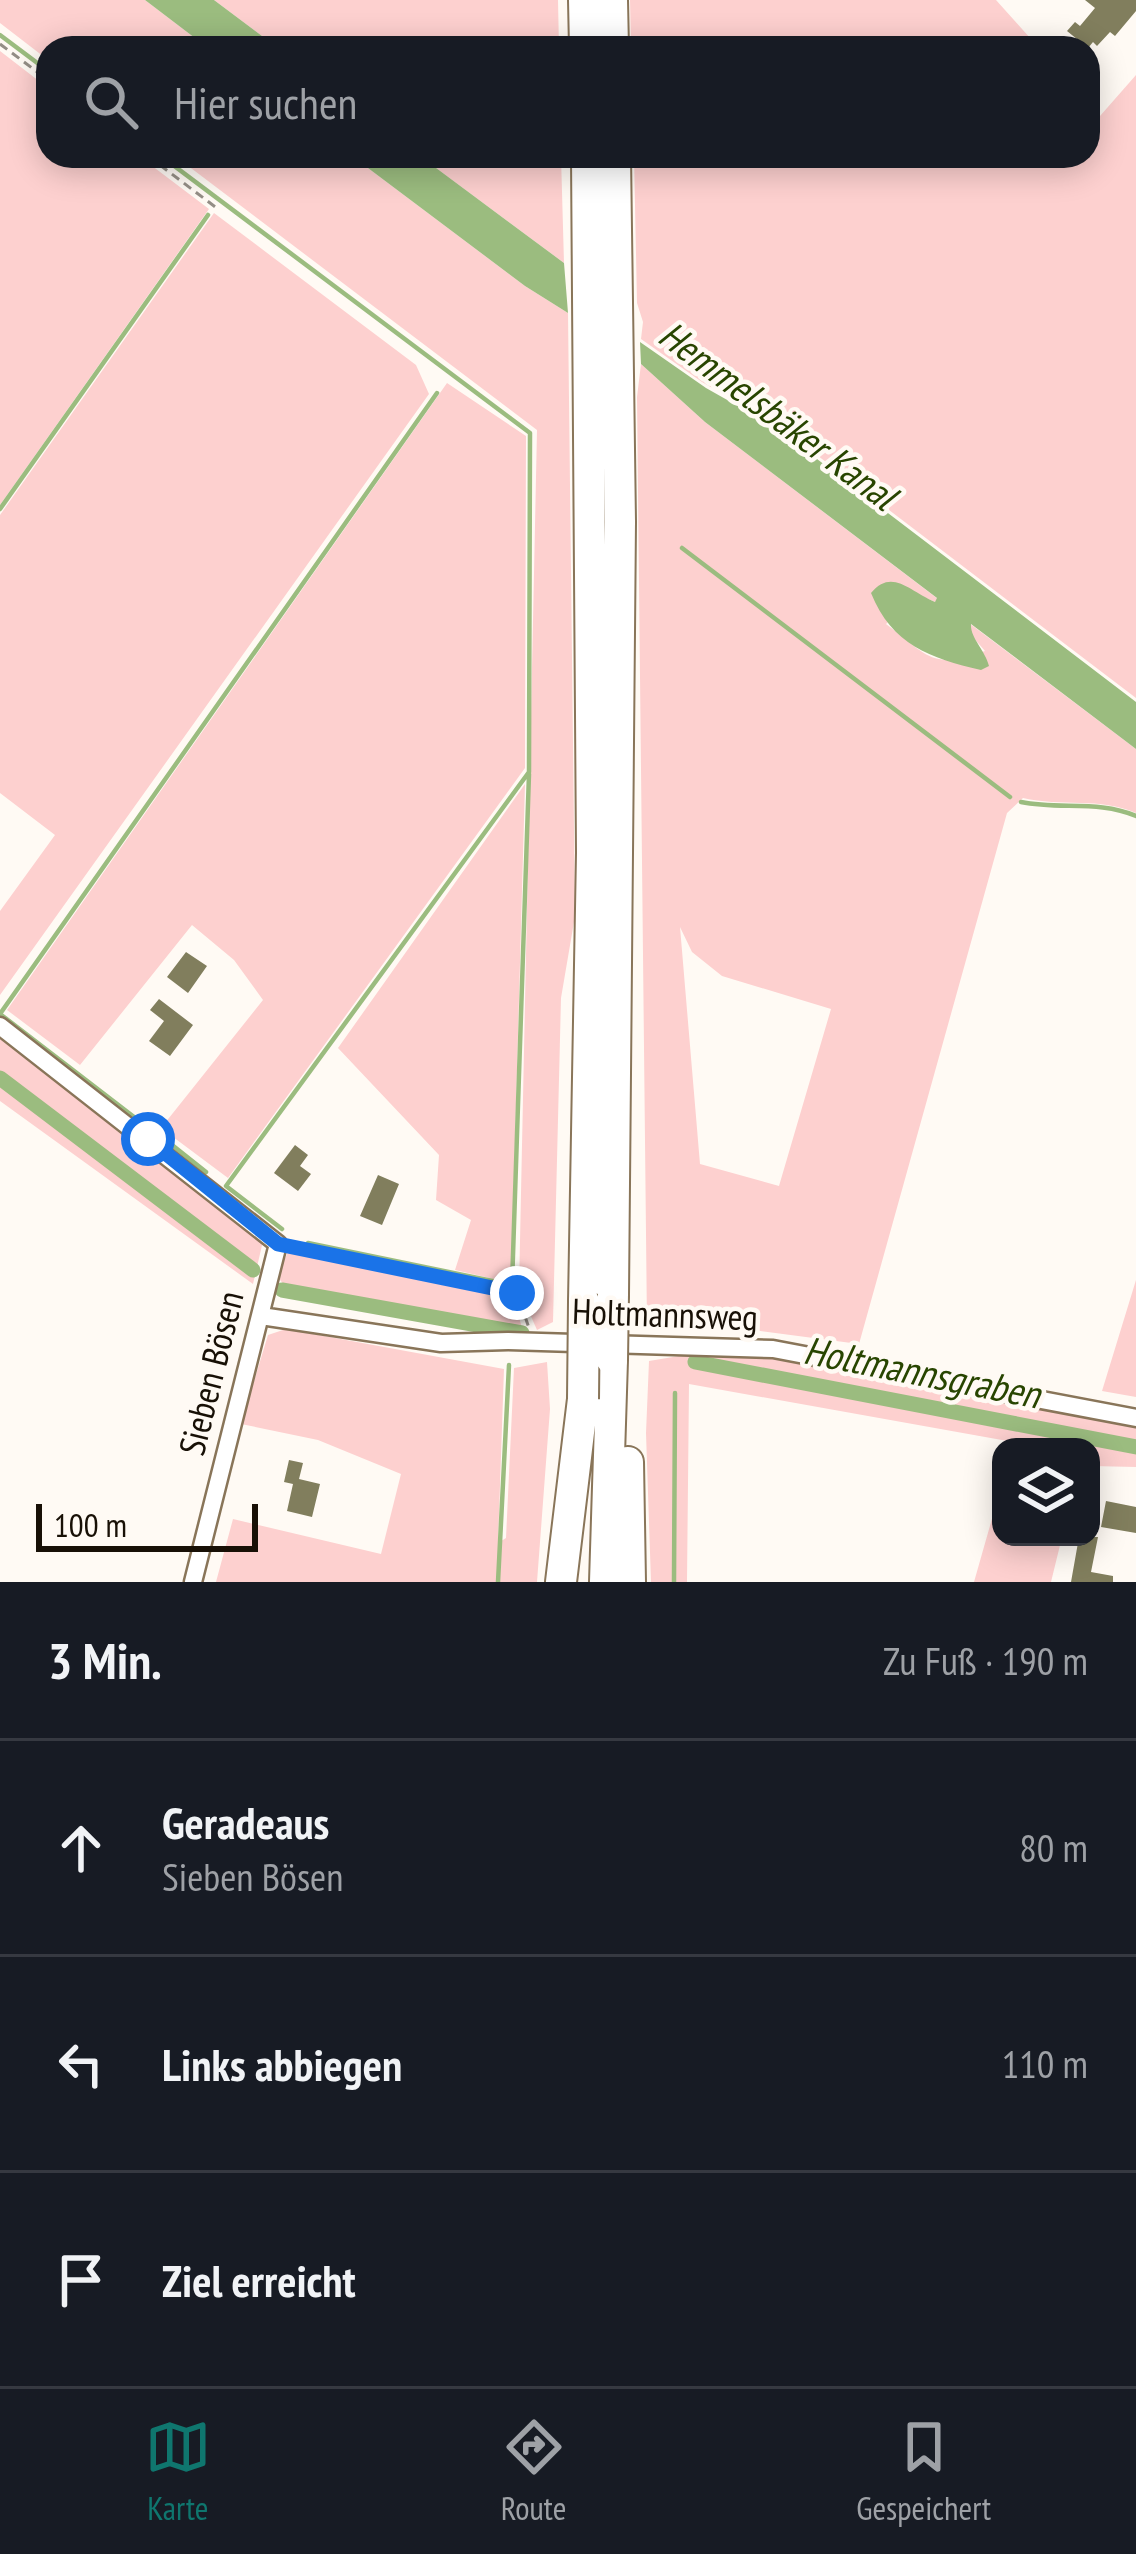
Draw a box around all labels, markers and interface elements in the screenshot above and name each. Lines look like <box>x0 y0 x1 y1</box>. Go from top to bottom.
search box <box>36 36 1100 168</box>
icon: search <box>78 69 144 135</box>
text: Hier suchen <box>174 73 357 131</box>
water label: Hemmelsbäker Kanal <box>649 309 910 523</box>
route start <box>121 1112 175 1166</box>
route end <box>490 1266 544 1320</box>
street label: Sieben Bösen <box>167 1286 254 1460</box>
street label: Holtmannsweg <box>571 1287 759 1340</box>
water label: Holtmannsgraben <box>800 1324 1046 1420</box>
map controls <box>992 1438 1100 1546</box>
button: layers <box>992 1438 1100 1546</box>
scale bar <box>36 1498 258 1551</box>
text: 100 m <box>54 1503 127 1546</box>
text: 3 Min. <box>48 1627 162 1693</box>
text: Zu Fuß · 190 m <box>883 1635 1088 1686</box>
text: Geradeaus <box>162 1793 329 1851</box>
icon: ahead <box>48 1815 114 1881</box>
text: 80 m <box>1019 1822 1088 1873</box>
text: Sieben Bösen <box>162 1851 343 1902</box>
icon: left <box>48 2031 114 2097</box>
text: Links abbiegen <box>162 2035 402 2093</box>
text: 110 m <box>1002 2038 1088 2089</box>
icon: arrive <box>48 2247 114 2313</box>
text: Ziel erreicht <box>162 2251 356 2309</box>
tab: Karte <box>145 2414 211 2529</box>
tab: Route <box>501 2414 567 2529</box>
tab: Gespeichert <box>856 2414 991 2529</box>

